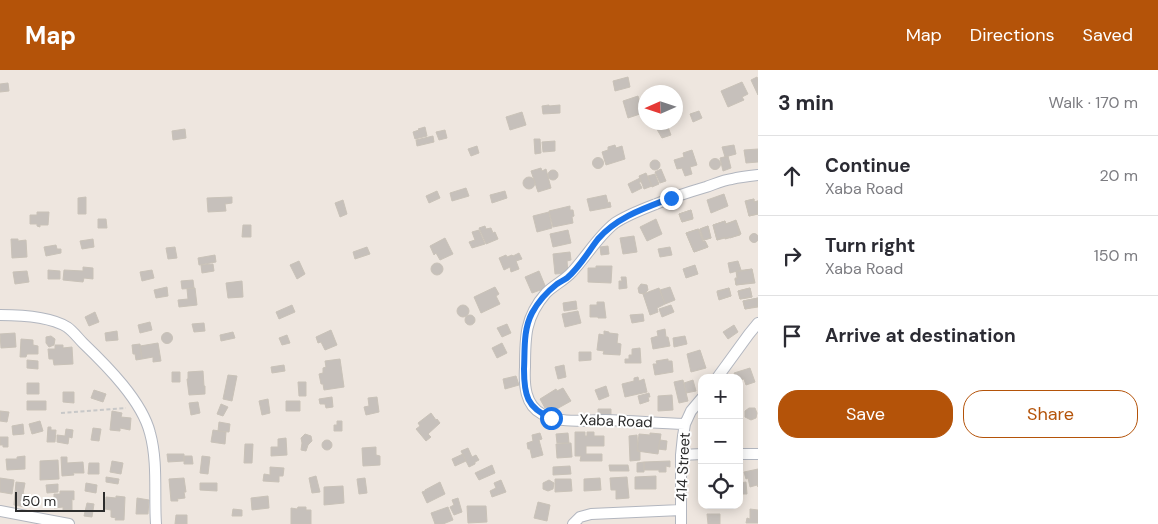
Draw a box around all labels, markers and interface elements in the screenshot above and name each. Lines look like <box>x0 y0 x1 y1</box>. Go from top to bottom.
text: Map <box>25 20 76 51</box>
text: Map <box>906 23 942 47</box>
text: Directions <box>970 23 1055 47</box>
text: Saved <box>1083 23 1133 47</box>
north arrow <box>638 85 683 130</box>
text: 3 min <box>778 89 834 117</box>
text: Walk · 170 m <box>1049 92 1138 113</box>
text: Continue <box>825 153 911 178</box>
icon: ahead <box>778 162 806 190</box>
text: 20 m <box>1099 165 1138 186</box>
text: Xaba Road <box>825 178 903 199</box>
route end <box>660 187 683 210</box>
text: Turn right <box>825 233 915 258</box>
icon: right <box>778 242 806 270</box>
text: 150 m <box>1094 245 1138 266</box>
text: Xaba Road <box>825 258 903 279</box>
icon: arrive <box>778 322 806 350</box>
text: Arrive at destination <box>825 323 1016 348</box>
map controls <box>698 374 743 509</box>
button: + <box>698 374 743 419</box>
button: Save <box>778 390 953 438</box>
button: Share <box>963 390 1138 438</box>
route start <box>540 407 563 430</box>
street label: Xaba Road <box>579 410 653 432</box>
button: − <box>698 419 743 464</box>
street label: 414 Street <box>671 432 695 502</box>
button: locate <box>698 464 743 509</box>
scale bar <box>15 489 105 512</box>
text: 50 m <box>22 492 56 510</box>

